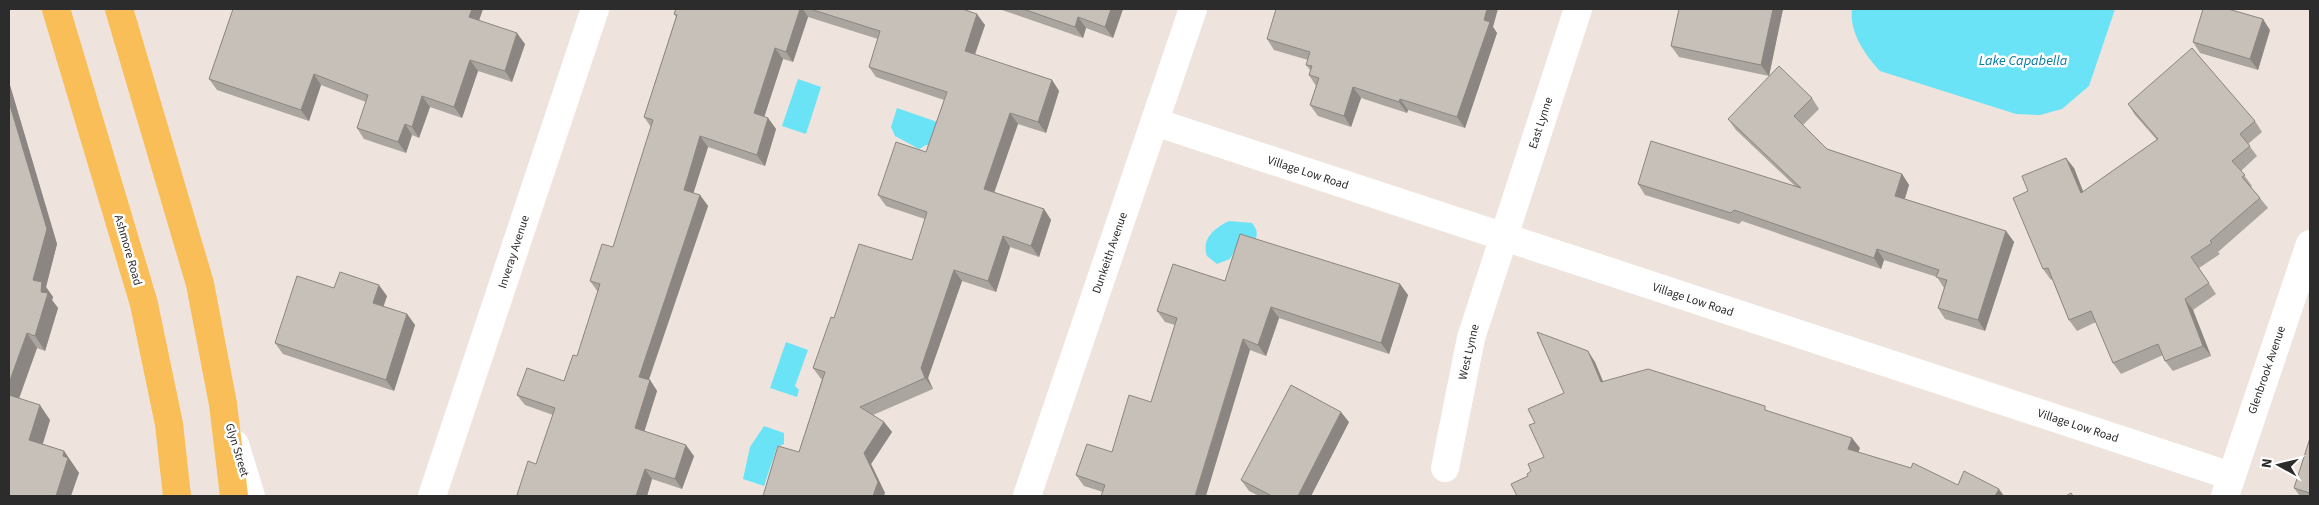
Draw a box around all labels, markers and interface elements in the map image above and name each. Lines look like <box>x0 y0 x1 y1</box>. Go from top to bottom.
water label: Lake Capabella <box>1979 51 2068 71</box>
street label: East Lynne <box>1525 95 1557 151</box>
street label: Village Low Road <box>1265 152 1351 194</box>
street label: Dunkeith Avenue <box>1088 210 1132 296</box>
street label: Ashmore Road <box>110 213 146 287</box>
street label: Inveray Avenue <box>494 213 534 291</box>
street label: Village Low Road <box>1650 279 1736 321</box>
street label: West Lynne <box>1454 322 1484 382</box>
street label: Glenbrook Avenue <box>2244 324 2290 416</box>
street label: Village Low Road <box>2035 405 2121 447</box>
street label: Glyn Street <box>221 421 253 479</box>
north arrow <box>2254 440 2304 490</box>
text: N <box>2257 457 2278 469</box>

